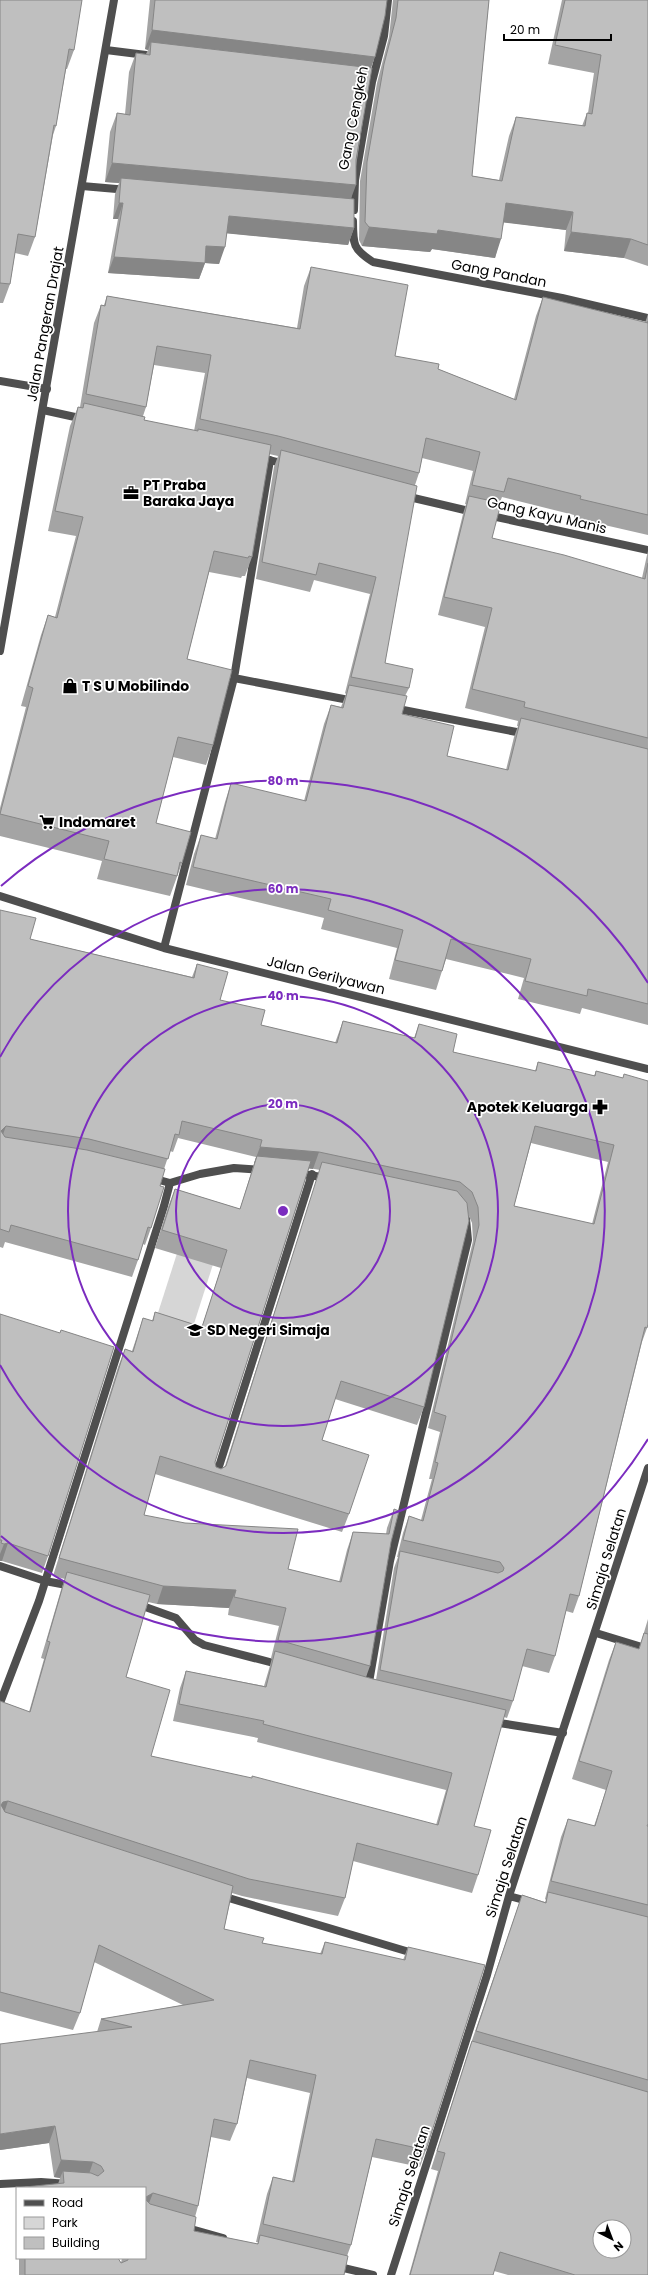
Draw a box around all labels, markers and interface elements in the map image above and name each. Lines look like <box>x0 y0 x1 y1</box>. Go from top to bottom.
scale bar <box>504 16 611 42</box>
text: 20 m <box>510 21 540 38</box>
street label: Gang Cengkeh <box>333 64 373 172</box>
street label: Jalan Pangeran Drajat <box>22 245 68 403</box>
street label: Gang Pandan <box>450 254 548 292</box>
place label: PT Praba Baraka Jaya <box>143 475 234 511</box>
office icon: PT Praba Baraka Jaya <box>122 484 140 502</box>
street label: Gang Kayu Manis <box>485 492 609 538</box>
place label: T S U Mobilindo <box>82 676 189 696</box>
shop icon: T S U Mobilindo <box>61 677 79 695</box>
text: 80 m <box>268 772 299 789</box>
place label: Indomaret <box>59 812 136 832</box>
supermarket icon: Indomaret <box>38 813 56 831</box>
text: 60 m <box>268 880 299 897</box>
street label: Jalan Gerilyawan <box>265 951 387 999</box>
text: 40 m <box>267 987 299 1004</box>
text: 20 m <box>268 1095 298 1112</box>
place label: Apotek Keluarga <box>467 1097 588 1117</box>
pharmacy icon: Apotek Keluarga <box>591 1098 609 1116</box>
centre of rings <box>276 1204 290 1218</box>
place label: SD Negeri Simaja <box>207 1320 330 1340</box>
school or university icon: SD Negeri Simaja <box>186 1321 204 1339</box>
street label: Simaja Selatan <box>581 1506 631 1612</box>
street label: Simaja Selatan <box>480 1814 532 1920</box>
street label: Simaja Selatan <box>383 2123 435 2229</box>
legend <box>16 2187 146 2259</box>
text: Road <box>52 2194 83 2211</box>
text: Park <box>52 2214 79 2231</box>
north arrow <box>592 2219 632 2259</box>
text: Building <box>52 2234 100 2251</box>
text: N <box>610 2238 627 2255</box>

